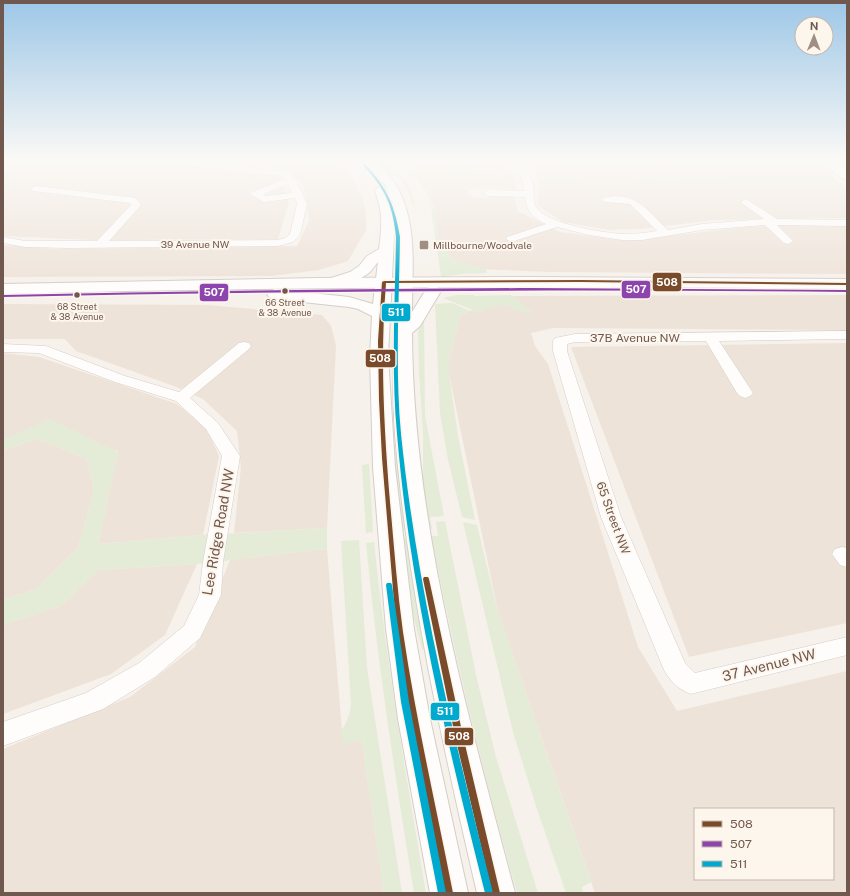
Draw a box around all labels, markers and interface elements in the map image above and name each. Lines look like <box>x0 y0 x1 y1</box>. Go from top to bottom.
north arrow <box>794 16 834 56</box>
text: N <box>810 20 819 32</box>
street label: 39 Avenue NW <box>161 238 230 250</box>
marker: Millbourne/Woodvale <box>418 239 430 251</box>
place label: Millbourne/Woodvale <box>433 239 532 251</box>
line badge: 508 <box>652 272 682 292</box>
text: 508 <box>656 276 678 288</box>
line badge: 507 <box>621 280 651 299</box>
line badge: 507 <box>199 283 229 302</box>
text: 507 <box>625 283 647 295</box>
text: 507 <box>203 286 225 298</box>
marker: 66 Street & 38 Avenue <box>280 286 290 296</box>
marker: 68 Street & 38 Avenue <box>72 290 82 300</box>
place label: 66 Street & 38 Avenue <box>258 297 312 318</box>
place label: 68 Street & 38 Avenue <box>50 301 104 322</box>
line badge: 511 <box>381 303 411 322</box>
text: 511 <box>388 306 404 318</box>
street label: 37B Avenue NW <box>590 331 681 345</box>
line badge: 508 <box>365 349 396 368</box>
text: 508 <box>369 352 391 364</box>
street label: Lee Ridge Road NW <box>199 467 237 597</box>
street label: 65 Street NW <box>593 480 633 557</box>
street label: 37 Avenue NW <box>721 646 818 684</box>
line badge: 511 <box>430 702 460 721</box>
text: 511 <box>437 705 453 717</box>
line badge: 508 <box>444 727 474 746</box>
text: 508 <box>448 730 470 742</box>
legend <box>694 808 834 880</box>
text: 508 <box>730 817 753 831</box>
text: 507 <box>730 837 752 851</box>
text: 511 <box>730 857 747 871</box>

